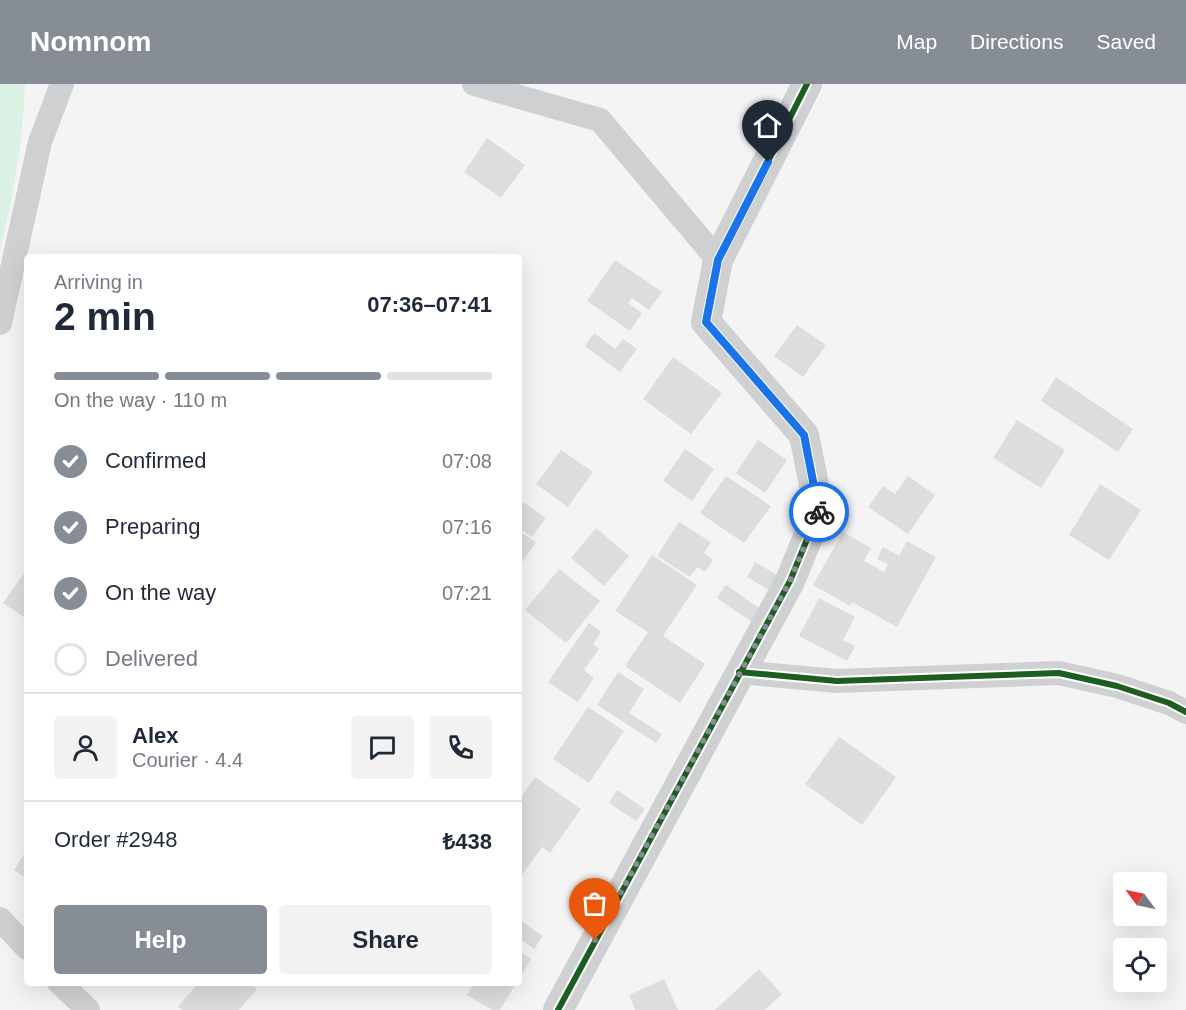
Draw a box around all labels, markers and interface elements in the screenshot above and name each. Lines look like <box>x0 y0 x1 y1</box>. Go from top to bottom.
text: Nomnom <box>30 26 151 57</box>
text: Map <box>896 30 937 53</box>
text: Directions <box>970 30 1063 53</box>
text: Saved <box>1096 30 1156 53</box>
pin <box>742 100 793 162</box>
icon: home <box>751 109 784 142</box>
text: Arriving in <box>54 271 143 293</box>
text: 07:36–07:41 <box>367 292 492 317</box>
text: 2 min <box>54 295 156 338</box>
text: On the way · 110 m <box>54 389 227 411</box>
icon: check <box>54 445 87 478</box>
text: Confirmed <box>105 448 206 473</box>
text: 07:08 <box>442 450 492 472</box>
courier <box>789 482 849 542</box>
icon: bike <box>803 496 836 529</box>
icon: check <box>54 511 87 544</box>
text: Preparing <box>105 514 200 539</box>
text: 07:16 <box>442 516 492 538</box>
icon: check <box>54 577 87 610</box>
text: On the way <box>105 580 216 605</box>
text: 07:21 <box>442 582 492 604</box>
text: Delivered <box>105 646 198 671</box>
button: person <box>54 716 117 779</box>
button: chat <box>351 716 414 779</box>
button: phone <box>429 716 492 779</box>
text: Alex <box>132 723 178 748</box>
text: Courier · 4.4 <box>132 749 243 771</box>
text: Order #2948 <box>54 827 178 852</box>
text: ₺438 <box>443 829 492 854</box>
north arrow <box>1113 872 1167 926</box>
map controls <box>1113 872 1167 992</box>
pin <box>569 878 620 940</box>
icon: bag <box>578 887 611 920</box>
button: Help <box>54 905 267 974</box>
button: Share <box>279 905 492 974</box>
button: locate <box>1113 938 1167 992</box>

